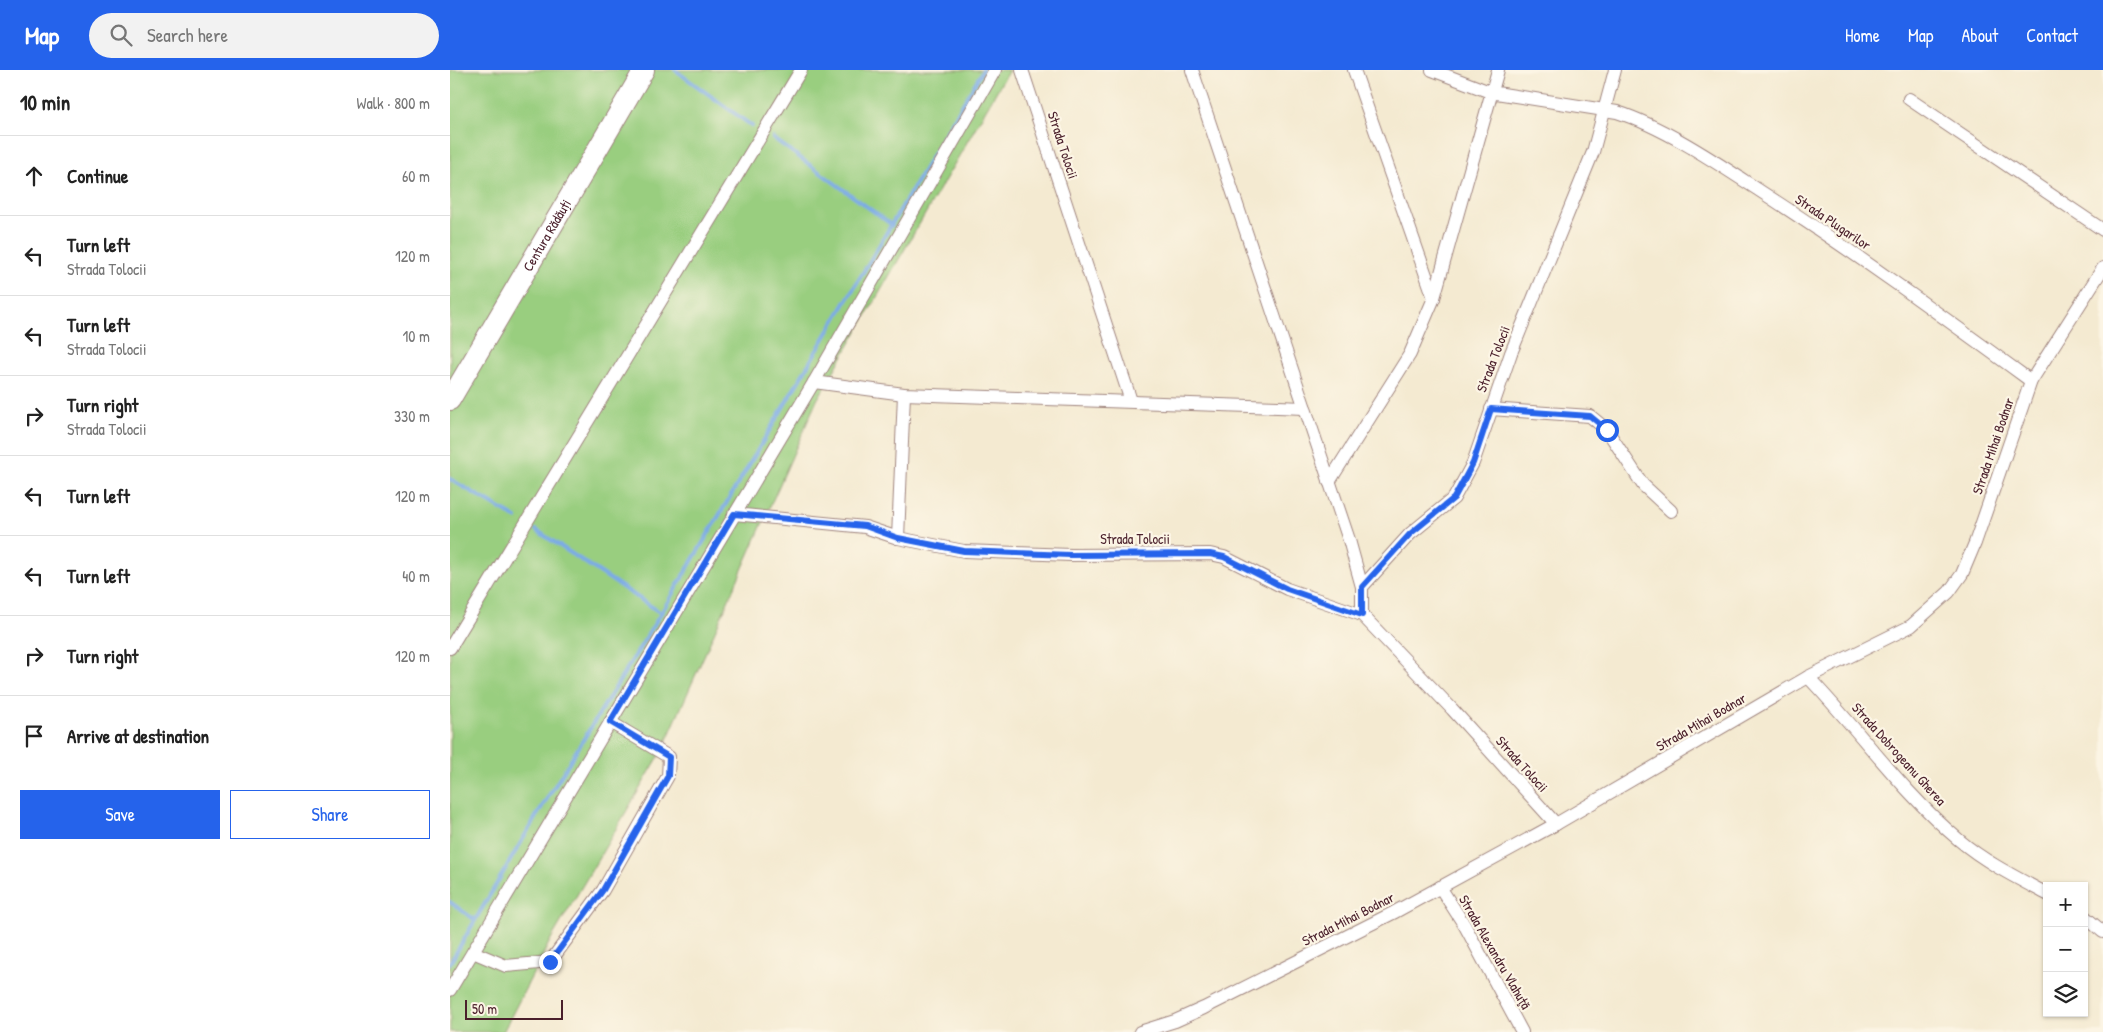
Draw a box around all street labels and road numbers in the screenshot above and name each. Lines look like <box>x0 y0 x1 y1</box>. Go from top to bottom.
street label: Strada Tolocii <box>1044 109 1083 181</box>
street label: Strada Plugarilor <box>1791 189 1875 255</box>
street label: Centura Rădăuți <box>518 196 575 275</box>
street label: Strada Tolocii <box>1471 323 1514 395</box>
street label: Strada Mihai Bodnar <box>1967 394 2018 497</box>
street label: Strada Tolocii <box>1100 529 1170 548</box>
street label: Strada Mihai Bodnar <box>1652 688 1750 755</box>
street label: Strada Dobrogeanu Gherea <box>1847 698 1951 810</box>
street label: Strada Tolocii <box>1492 731 1553 796</box>
street label: Strada Mihai Bodnar <box>1299 887 1398 950</box>
street label: Strada Alexandru Vlahuţă <box>1455 891 1536 1013</box>

